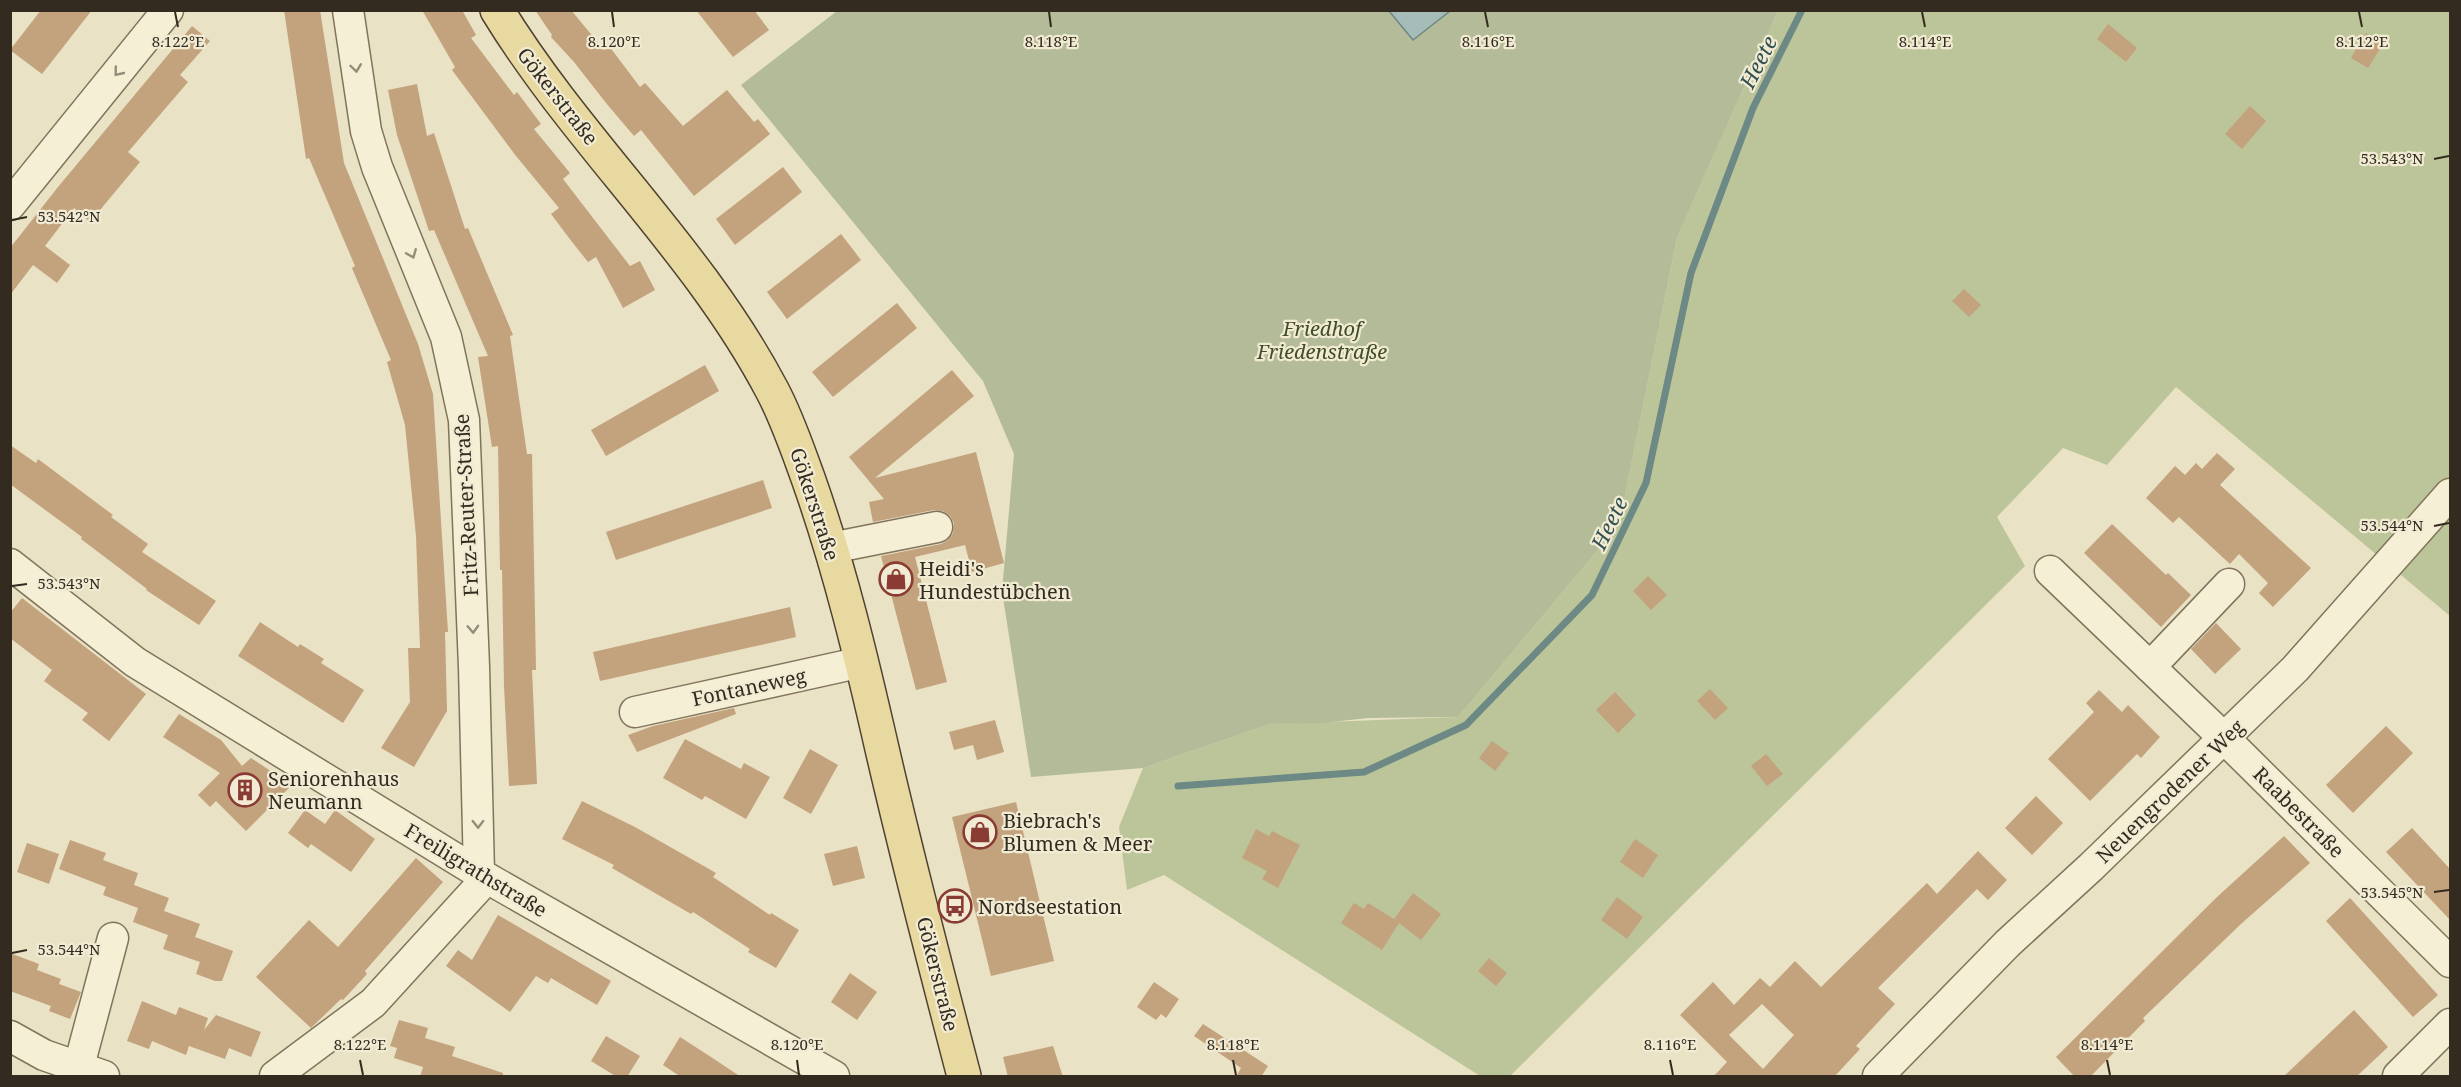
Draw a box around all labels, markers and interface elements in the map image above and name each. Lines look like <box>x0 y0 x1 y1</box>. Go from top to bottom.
text: 8.122°E <box>152 31 204 51</box>
text: 8.120°E <box>588 31 640 51</box>
text: 8.118°E <box>1025 31 1077 51</box>
text: 8.116°E <box>1462 31 1514 51</box>
water label: Heete <box>1732 31 1783 94</box>
text: 8.114°E <box>1899 31 1951 51</box>
text: 8.112°E <box>2336 31 2388 51</box>
street label: Gökerstraße <box>511 41 605 151</box>
one-way arrow <box>350 64 362 73</box>
one-way arrow <box>115 65 126 76</box>
text: 53.543°N <box>2360 148 2424 168</box>
text: 53.542°N <box>37 206 101 226</box>
one-way arrow <box>405 248 417 259</box>
park label: Friedhof Friedenstraße <box>1256 315 1387 365</box>
street label: Fritz-Reuter-Straße <box>448 413 484 597</box>
street label: Gökerstraße <box>784 444 846 564</box>
water label: Heete <box>1584 492 1634 555</box>
text: 53.544°N <box>2360 515 2424 535</box>
place label: Heidi's Hundestübchen <box>919 555 1071 605</box>
shop icon: Heidi's Hundestübchen <box>878 561 914 597</box>
text: 53.543°N <box>37 573 101 593</box>
one-way arrow <box>466 625 479 634</box>
street label: Fontaneweg <box>689 662 809 712</box>
street label: Neuengrodener Weg <box>2090 713 2250 869</box>
street label: Raabestraße <box>2248 761 2350 863</box>
place label: Seniorenhaus Neumann <box>268 765 399 815</box>
building icon: Seniorenhaus Neumann <box>227 772 263 808</box>
place label: Biebrach's Blumen & Meer <box>1003 807 1153 857</box>
shop icon: Biebrach's Blumen & Meer <box>962 814 998 850</box>
street label: Freiligrathstraße <box>400 817 552 923</box>
one-way arrow <box>472 820 484 829</box>
text: 53.545°N <box>2360 882 2424 902</box>
bus stop icon: Nordseestation <box>937 888 973 924</box>
place label: Nordseestation <box>978 893 1122 920</box>
street label: Gökerstraße <box>911 914 965 1034</box>
text: 53.544°N <box>37 939 101 959</box>
text: 8.122°E <box>334 1034 386 1054</box>
text: 8.120°E <box>771 1034 823 1054</box>
text: 8.118°E <box>1207 1034 1259 1054</box>
text: 8.116°E <box>1644 1034 1696 1054</box>
text: 8.114°E <box>2081 1034 2133 1054</box>

